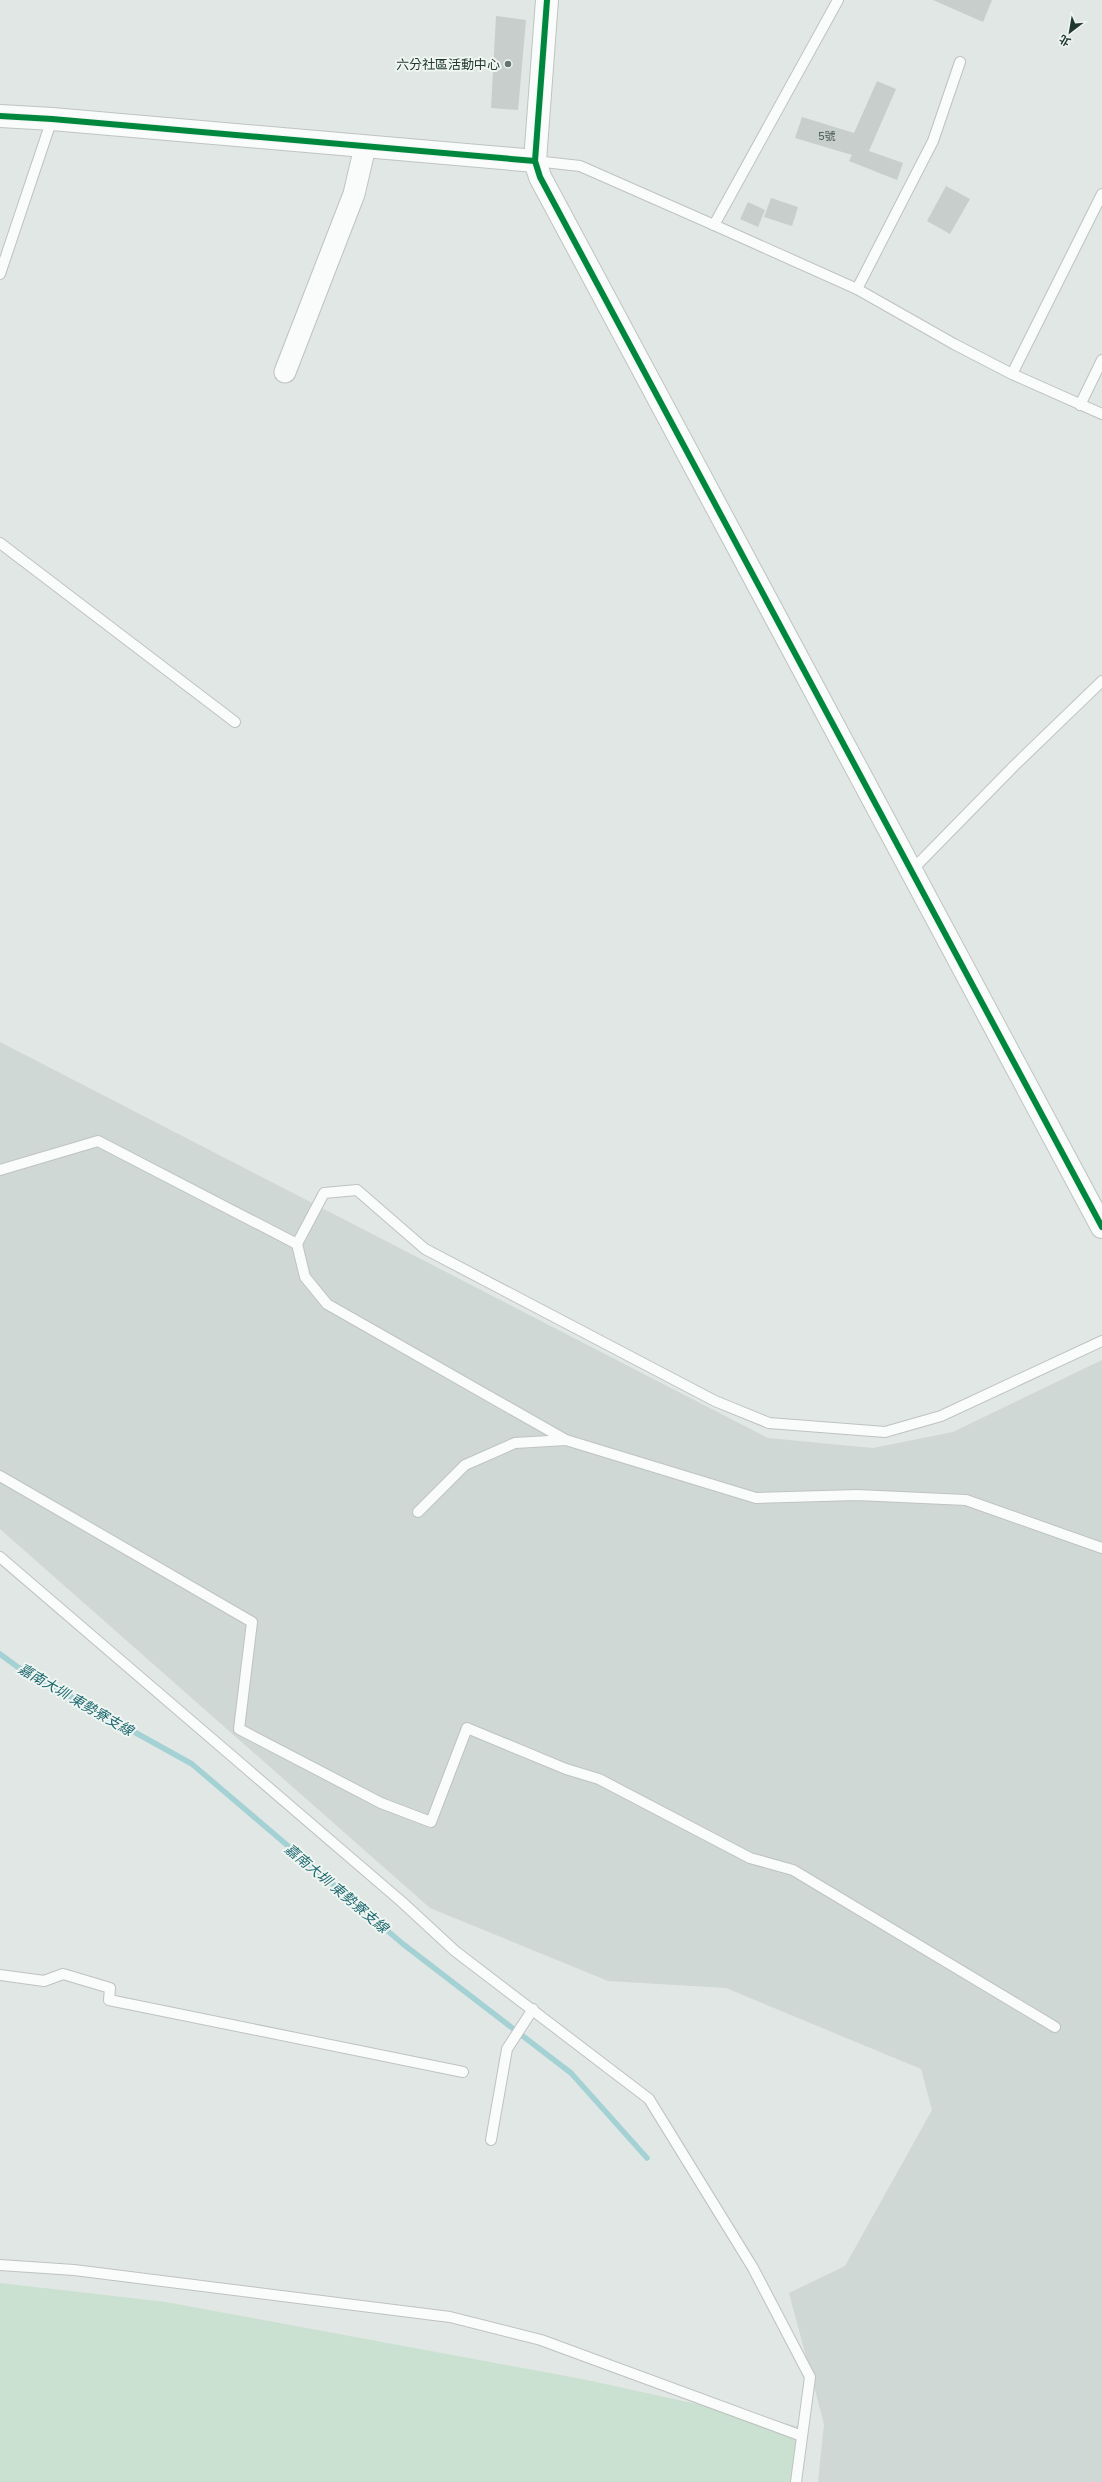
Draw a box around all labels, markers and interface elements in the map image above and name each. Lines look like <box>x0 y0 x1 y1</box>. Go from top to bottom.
north arrow <box>1050 12 1090 52</box>
text: 北 <box>1057 33 1073 49</box>
place label: 六分社區活動中心 <box>396 56 500 72</box>
marker: 六分社區活動中心 <box>503 59 513 69</box>
house number: 5號 <box>818 129 836 142</box>
water label: 嘉南大圳 東勢寮支線 <box>16 1659 138 1740</box>
water label: 嘉南大圳 東勢寮支線 <box>282 1840 394 1937</box>

